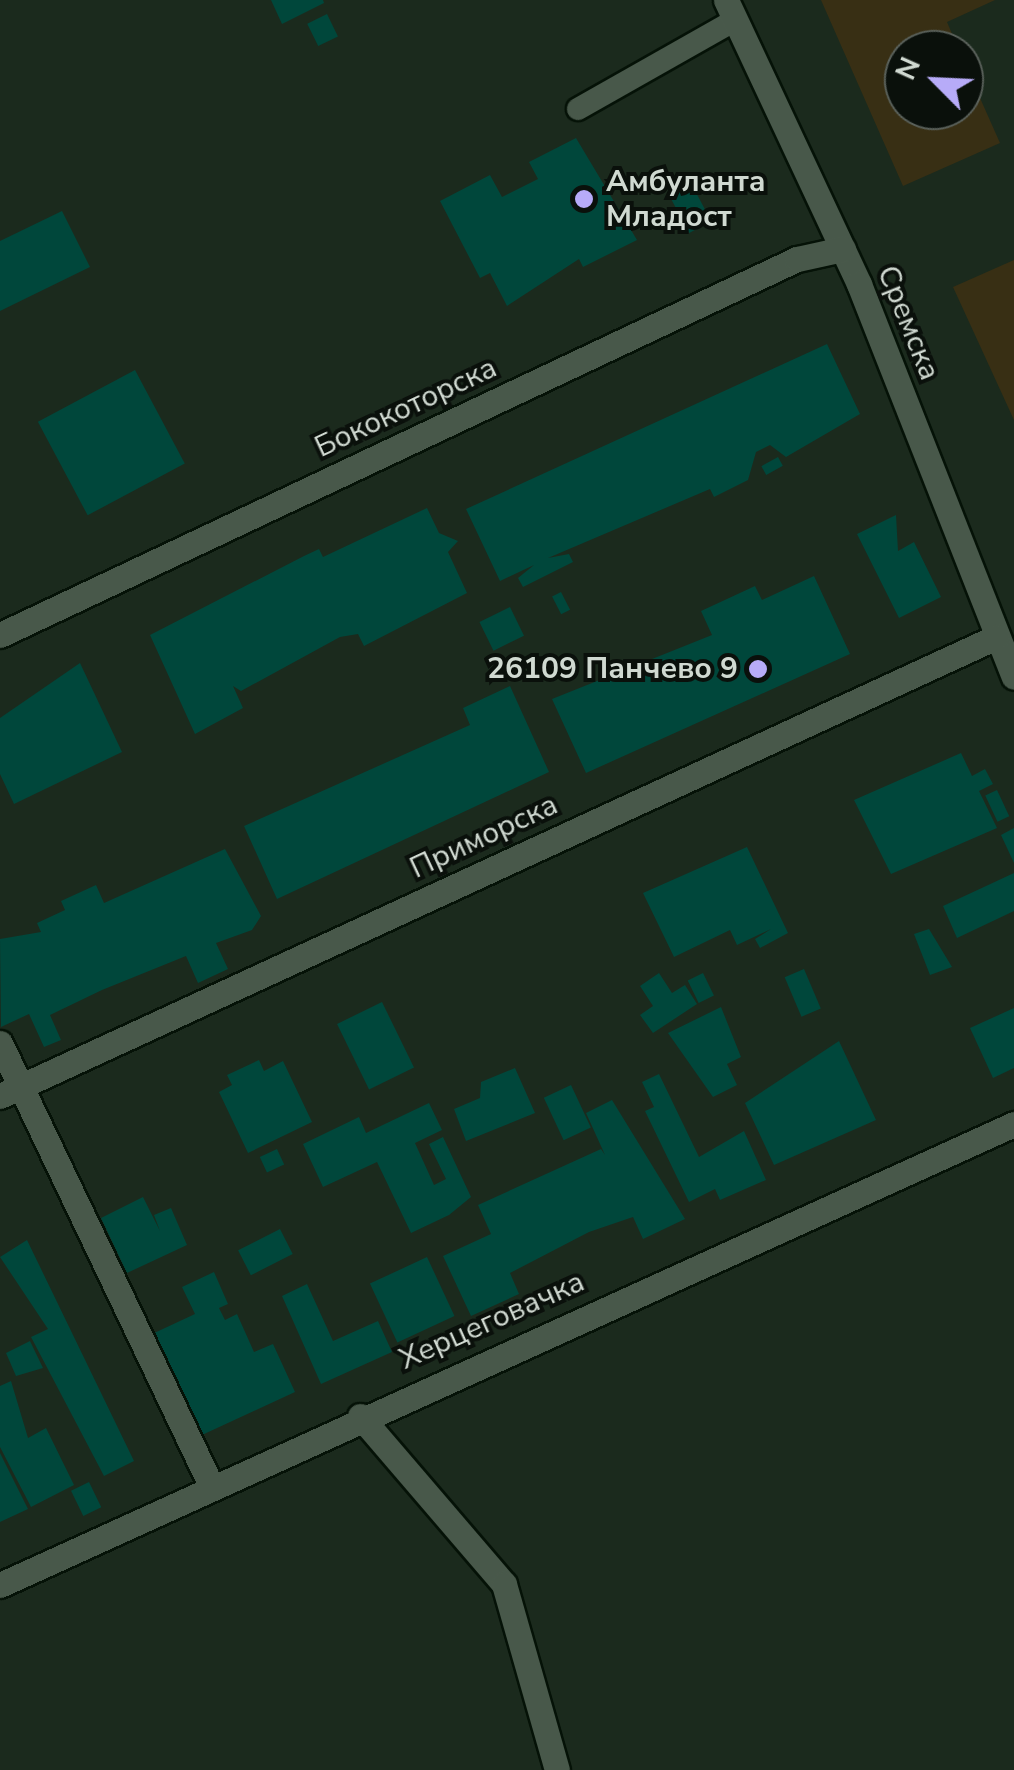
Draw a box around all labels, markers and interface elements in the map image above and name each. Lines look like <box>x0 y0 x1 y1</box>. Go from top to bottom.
north arrow <box>884 30 984 130</box>
text: N <box>887 51 930 86</box>
place label: Амбуланта Младост <box>606 164 766 234</box>
marker: Амбуланта Младост <box>571 186 597 212</box>
street label: Сремска <box>869 261 947 385</box>
street label: Бококоторска <box>309 350 503 466</box>
place label: 26109 Панчево 9 <box>487 651 738 687</box>
marker: 26109 Панчево 9 <box>747 658 769 680</box>
street label: Приморска <box>404 787 564 887</box>
street label: Херцеговачка <box>394 1264 590 1378</box>

